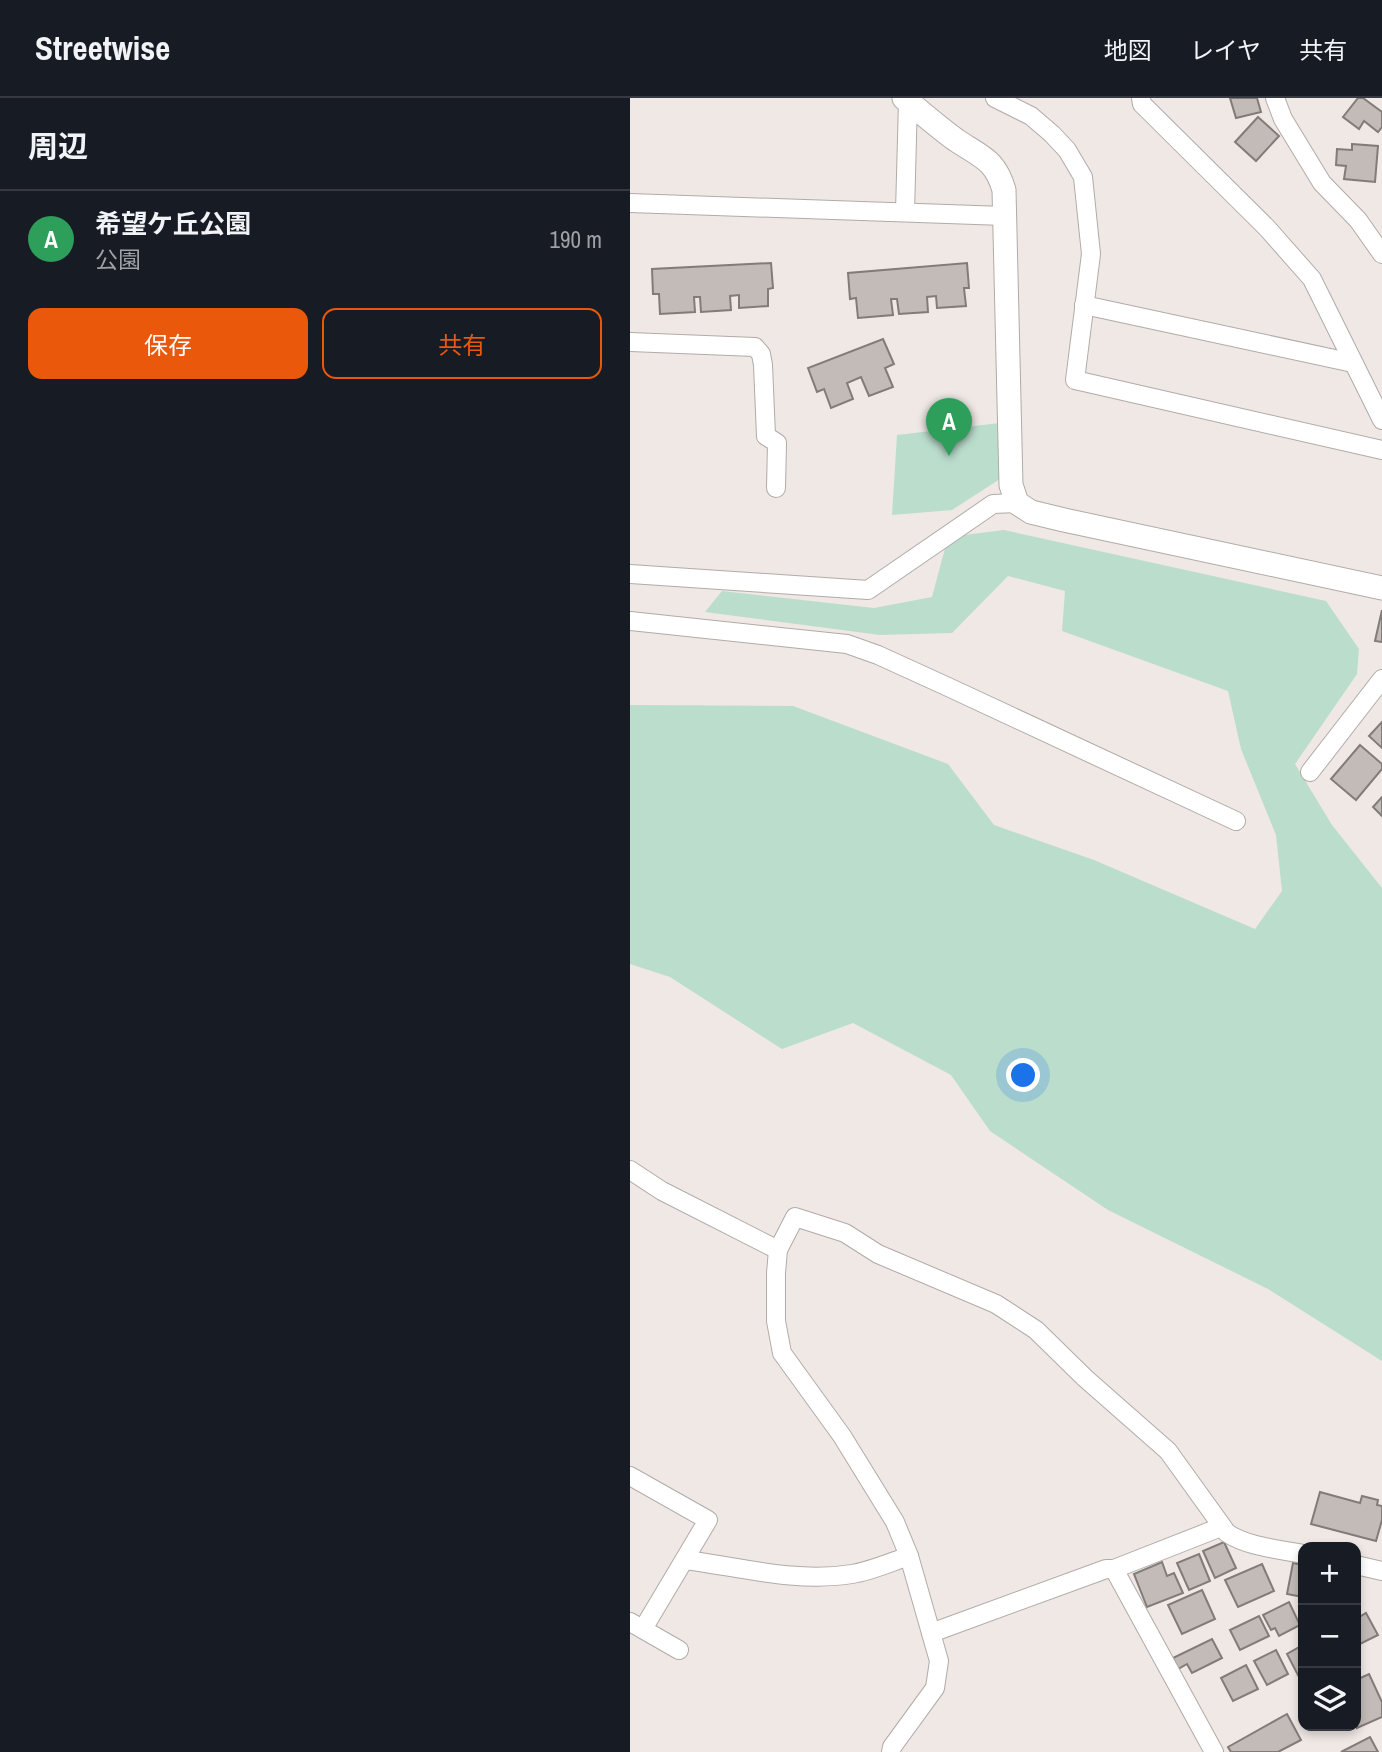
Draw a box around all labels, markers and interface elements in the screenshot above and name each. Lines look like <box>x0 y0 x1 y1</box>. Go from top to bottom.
text: Streetwise <box>35 26 170 70</box>
text: 地図 <box>1104 34 1152 66</box>
text: レイヤ <box>1190 34 1261 66</box>
text: 共有 <box>1299 34 1347 66</box>
text: 周辺 <box>28 126 88 166</box>
text: 希望ケ丘公園 <box>95 206 251 241</box>
text: A <box>44 224 58 255</box>
text: 190 m <box>550 224 602 255</box>
text: 公園 <box>95 244 141 275</box>
button: 保存 <box>28 308 308 379</box>
button: 共有 <box>322 308 602 379</box>
pin: A <box>926 398 972 456</box>
your location <box>1006 1058 1040 1092</box>
map controls <box>1298 1542 1361 1731</box>
button: + <box>1298 1542 1361 1605</box>
button: − <box>1298 1605 1361 1668</box>
button: layers <box>1298 1668 1361 1731</box>

